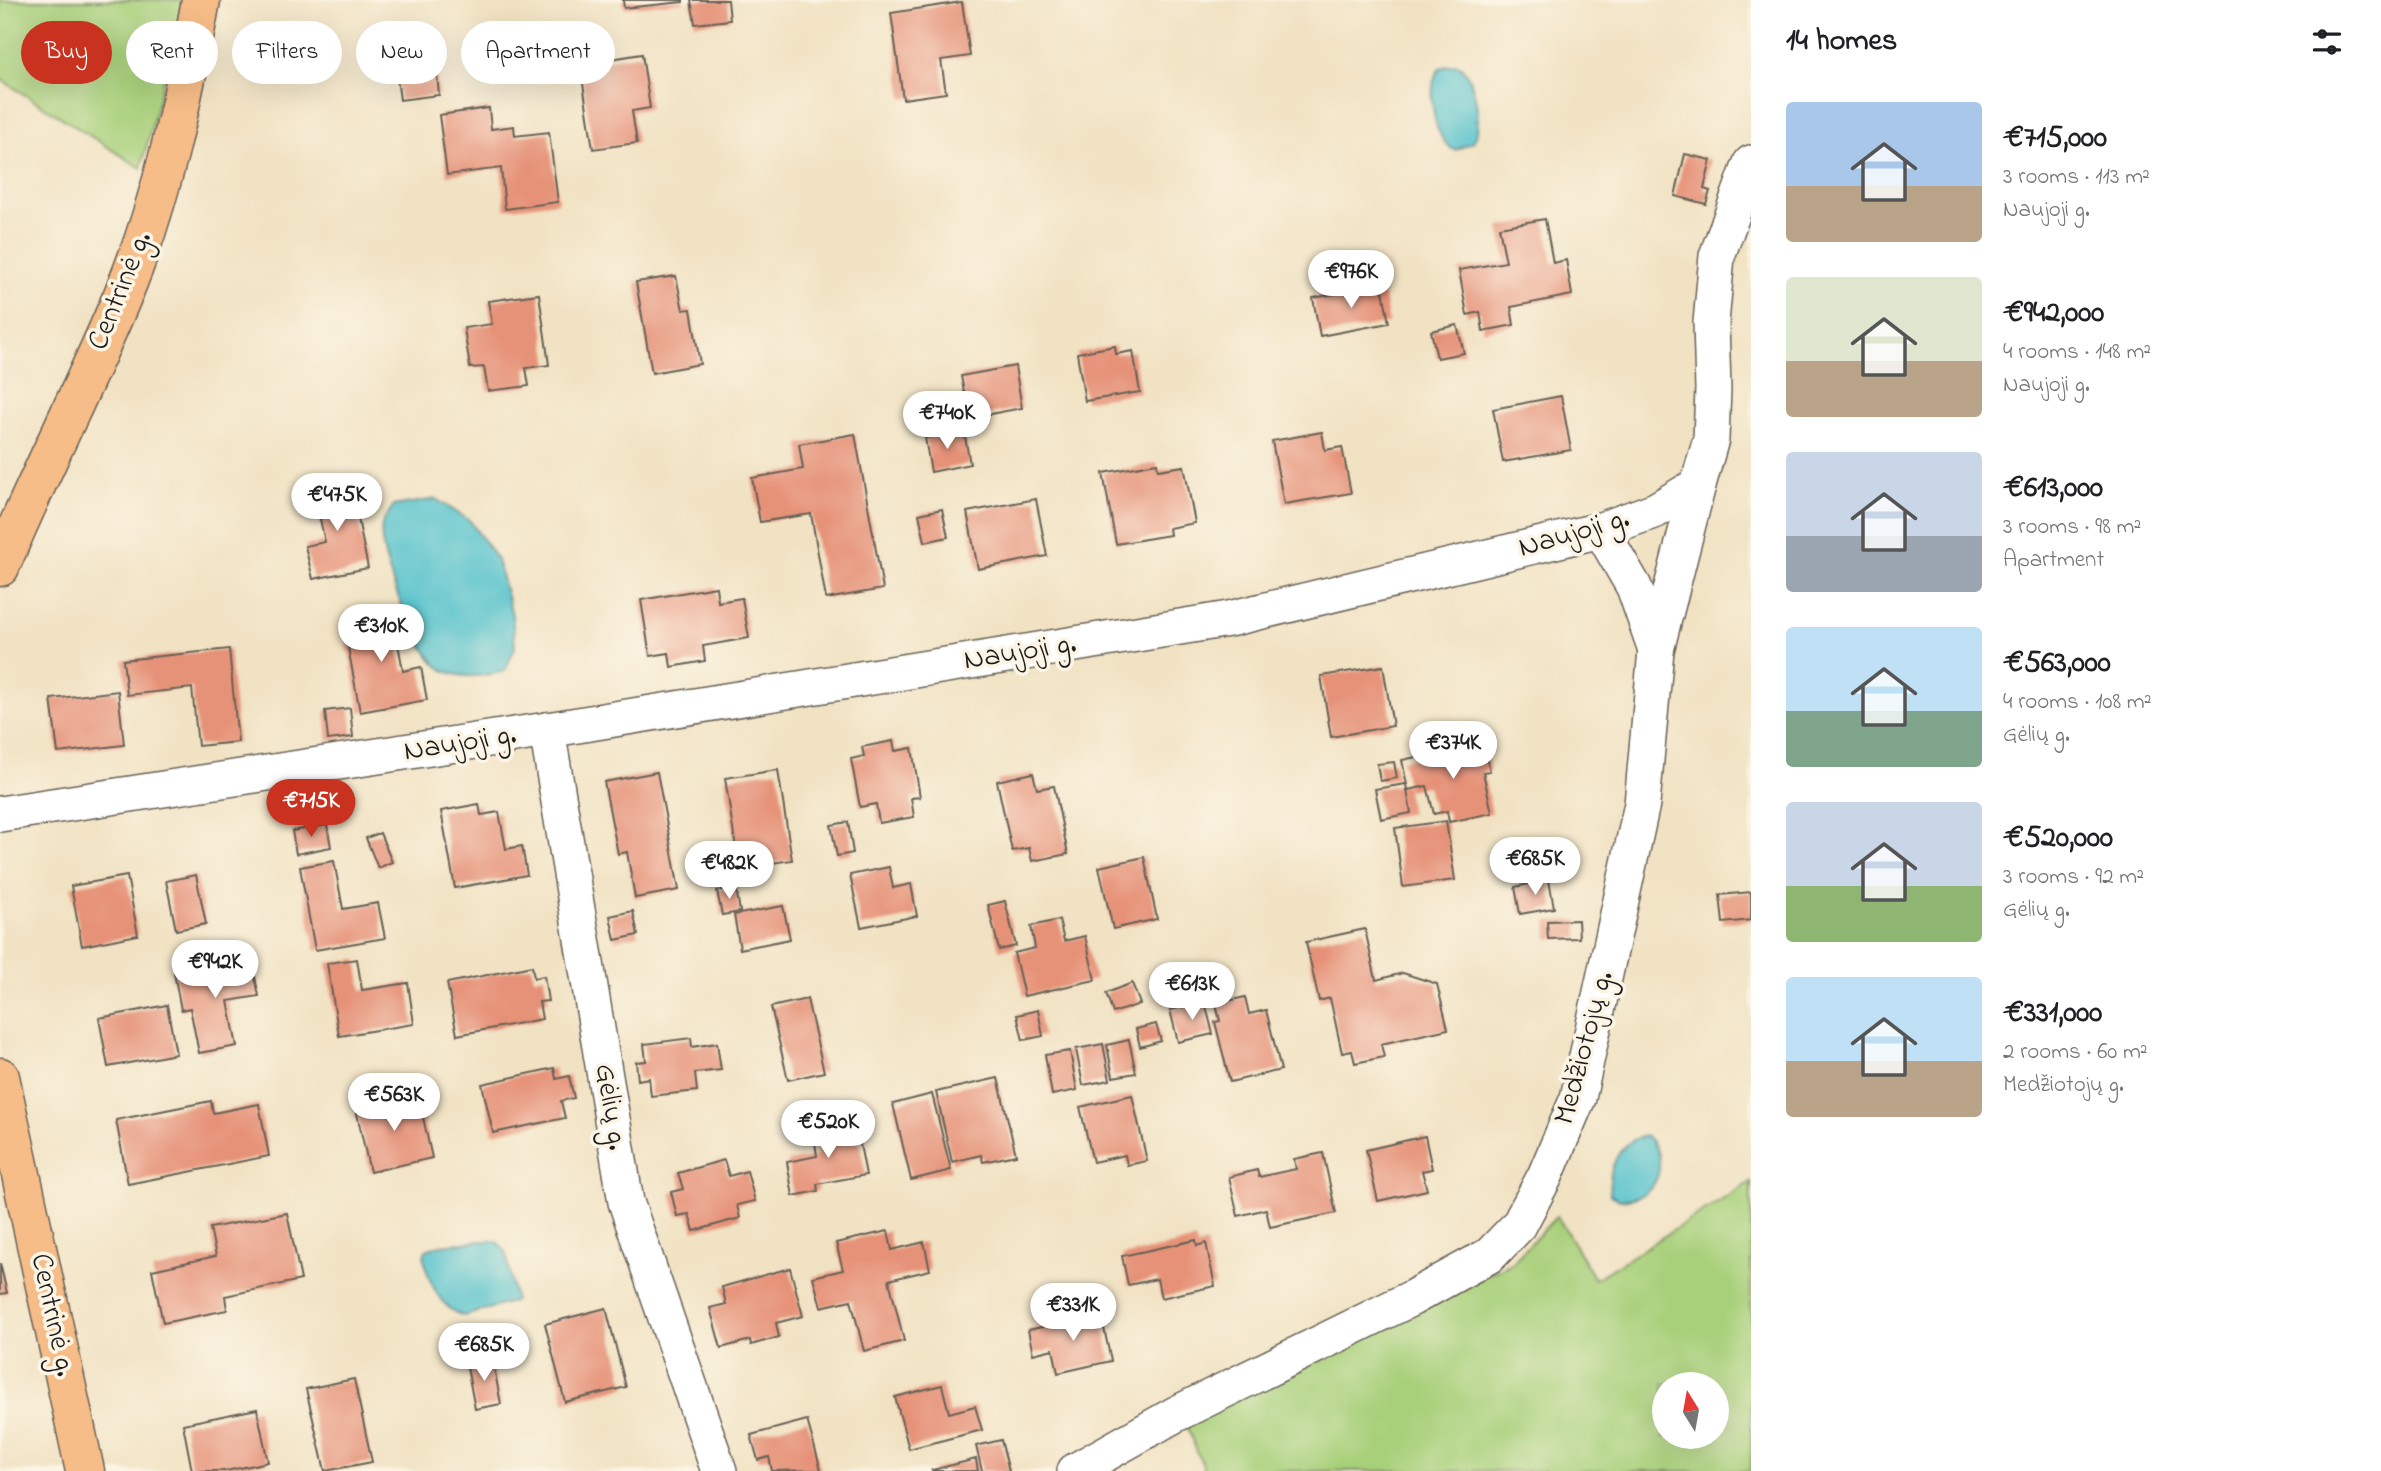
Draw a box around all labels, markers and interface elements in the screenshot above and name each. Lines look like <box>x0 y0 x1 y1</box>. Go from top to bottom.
text: 14 homes <box>1786 20 1897 64</box>
chip: Buy <box>21 21 112 84</box>
chip: Rent <box>126 21 218 84</box>
chip: Filters <box>232 21 342 84</box>
chip: New <box>356 21 447 84</box>
chip: Apartment <box>461 21 615 84</box>
icon: filters <box>2308 23 2346 61</box>
text: €715,000 <box>2003 117 2107 161</box>
icon: home <box>1842 130 1926 214</box>
text: 3 rooms · 113 m² <box>2003 161 2150 194</box>
text: Naujoji g. <box>2003 194 2090 227</box>
street label: Centrinė g. <box>77 225 165 357</box>
pin: €976K <box>1302 250 1400 310</box>
text: €976K <box>1324 256 1378 289</box>
text: €942,000 <box>2003 292 2104 336</box>
icon: home <box>1842 305 1926 389</box>
text: 4 rooms · 148 m² <box>2003 336 2151 369</box>
text: Naujoji g. <box>2003 369 2090 402</box>
pin: €740K <box>898 392 996 451</box>
text: €740K <box>919 397 975 430</box>
text: €613,000 <box>2003 467 2103 511</box>
pin: €475K <box>288 474 386 533</box>
text: €475K <box>307 479 367 512</box>
icon: home <box>1842 480 1926 564</box>
street label: Naujoji g. <box>1514 497 1634 571</box>
text: 3 rooms · 98 m² <box>2003 511 2141 544</box>
text: Apartment <box>2003 544 2104 577</box>
pin: €310K <box>332 604 430 664</box>
text: €310K <box>354 610 408 643</box>
street label: Naujoji g. <box>961 622 1079 684</box>
text: €563,000 <box>2003 642 2111 686</box>
icon: home <box>1842 655 1926 739</box>
text: 4 rooms · 108 m² <box>2003 686 2152 719</box>
street label: Naujoji g. <box>401 713 519 775</box>
text: Gėlių g. <box>2003 719 2070 752</box>
pin: €374K <box>1404 722 1502 781</box>
text: €374K <box>1425 727 1481 760</box>
pin: €715K <box>262 780 360 839</box>
text: €715K <box>282 785 340 818</box>
text: €520,000 <box>2003 817 2113 861</box>
icon: home <box>1842 830 1926 914</box>
pin: €685K <box>1486 838 1584 897</box>
pin: €482K <box>680 842 778 901</box>
text: €685K <box>1505 843 1565 876</box>
text: €482K <box>701 847 757 880</box>
text: 3 rooms · 92 m² <box>2003 861 2144 894</box>
text: Gėlių g. <box>2003 894 2070 927</box>
pin: €942K <box>166 940 264 1000</box>
text: €942K <box>187 946 243 979</box>
pin: €613K <box>1143 962 1241 1022</box>
street label: Medžiotojų g. <box>1543 966 1627 1130</box>
text: €613K <box>1165 968 1219 1001</box>
text: €331,000 <box>2003 992 2102 1036</box>
icon: home <box>1842 1005 1926 1089</box>
text: 2 rooms · 60 m² <box>2003 1036 2148 1069</box>
street label: Gėlių g. <box>581 1061 639 1153</box>
text: Medžiotojų g. <box>2003 1069 2124 1102</box>
pin: €563K <box>345 1074 443 1133</box>
text: €563K <box>364 1079 424 1112</box>
pin: €520K <box>779 1100 877 1160</box>
text: €520K <box>797 1106 859 1139</box>
street label: Centrinė g. <box>18 1249 86 1381</box>
pin: €331K <box>1024 1284 1122 1343</box>
text: €331K <box>1046 1289 1100 1322</box>
pin: €685K <box>435 1324 533 1383</box>
text: €685K <box>454 1329 514 1362</box>
north arrow <box>1652 1372 1729 1449</box>
map controls <box>1652 1372 1729 1449</box>

